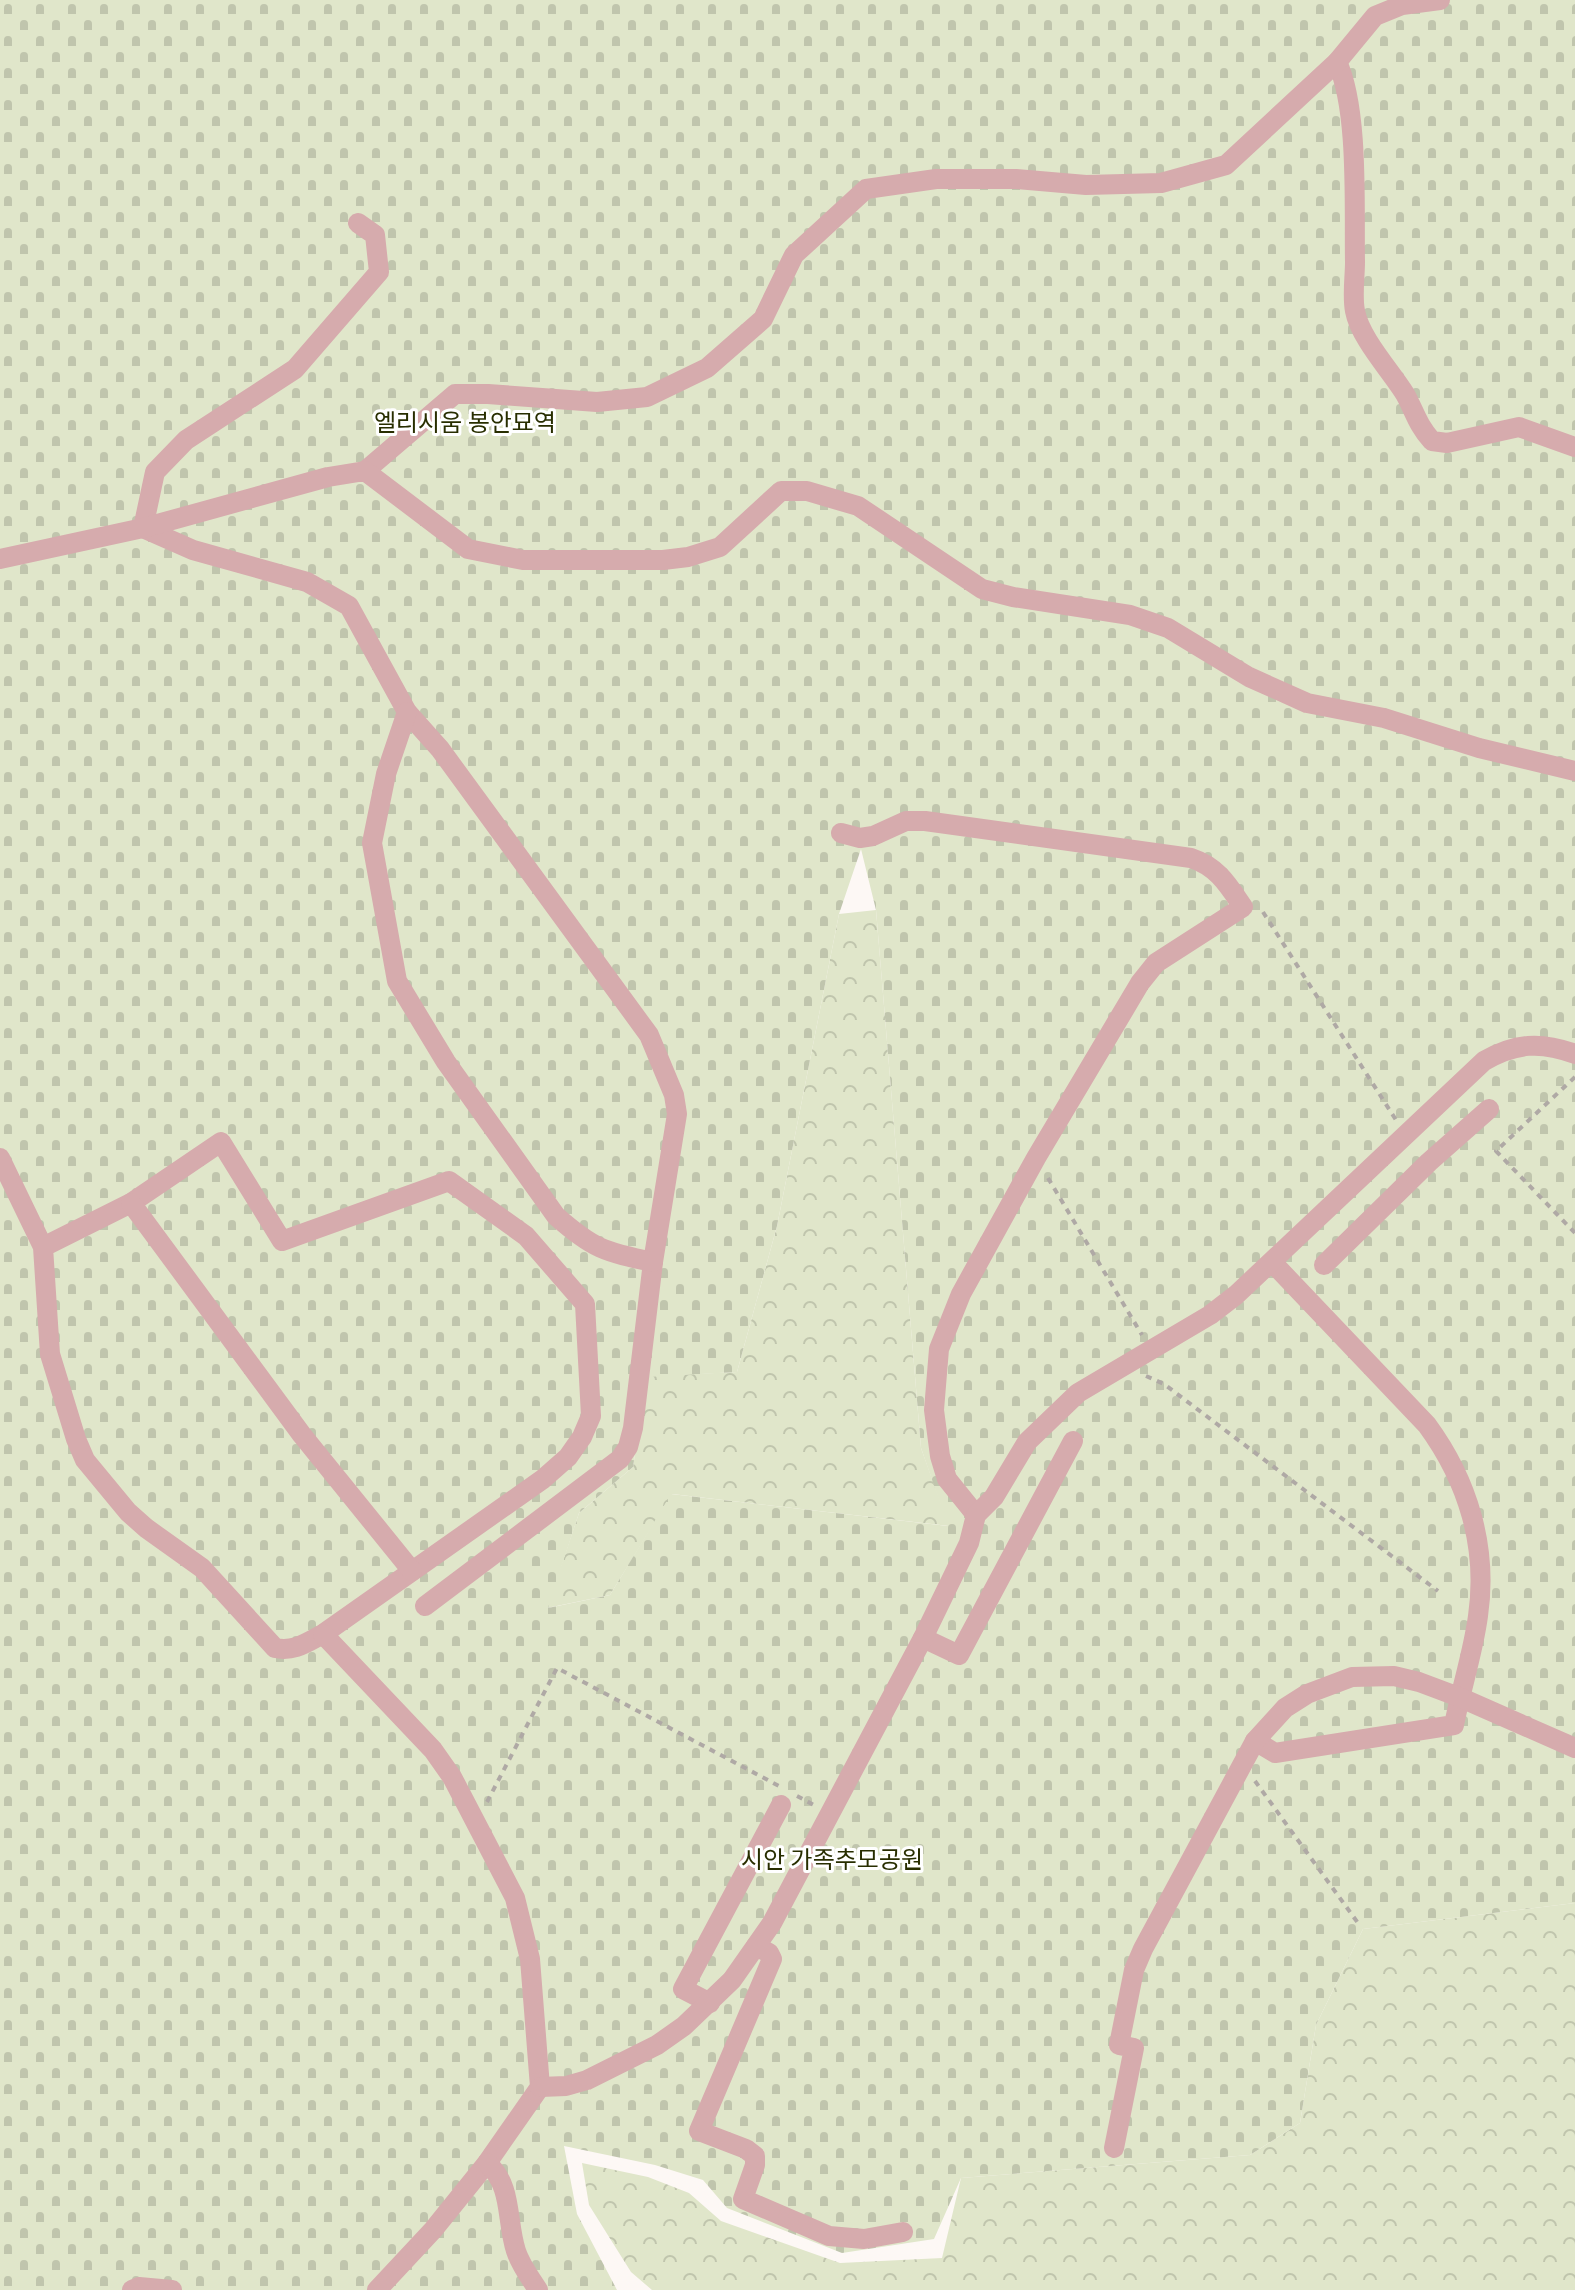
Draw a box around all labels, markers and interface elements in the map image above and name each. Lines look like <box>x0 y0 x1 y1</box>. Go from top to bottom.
park label: 엘리시움 봉안묘역 <box>374 406 556 438</box>
park label: 시안 가족추모공원 <box>741 1843 923 1875</box>

